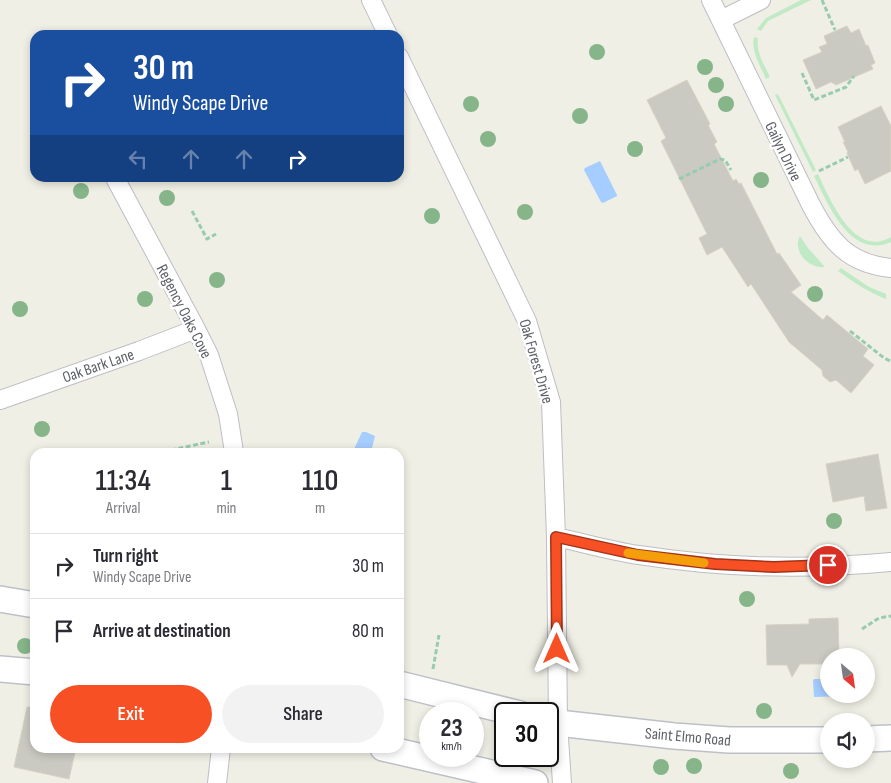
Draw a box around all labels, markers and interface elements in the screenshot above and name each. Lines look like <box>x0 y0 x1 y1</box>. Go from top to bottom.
text: 30 m <box>133 47 194 90</box>
icon: right <box>50 50 115 115</box>
text: Windy Scape Drive <box>133 90 268 117</box>
street label: Gailyn Drive <box>760 119 805 184</box>
icon: left <box>124 145 152 173</box>
icon: ahead <box>177 145 205 173</box>
icon: ahead <box>230 145 258 173</box>
icon: right <box>283 145 311 173</box>
street label: Regency Oaks Cove <box>152 261 216 362</box>
street label: Oak Forest Drive <box>514 317 557 406</box>
street label: Oak Bark Lane <box>60 345 137 388</box>
text: 11:34 <box>96 463 151 499</box>
text: 1 <box>221 463 232 499</box>
text: 110 <box>302 463 338 499</box>
text: Arrival <box>106 499 140 518</box>
text: min <box>216 499 236 518</box>
text: m <box>315 499 325 518</box>
pin <box>807 544 849 586</box>
text: Turn right <box>93 545 158 568</box>
icon: arrive <box>814 551 842 579</box>
icon: right <box>50 552 78 580</box>
text: 30 m <box>352 555 384 578</box>
text: Windy Scape Drive <box>93 568 191 587</box>
icon: arrive <box>50 617 78 645</box>
text: Arrive at destination <box>93 620 231 643</box>
text: 80 m <box>352 620 384 643</box>
position arrow <box>530 622 582 674</box>
north arrow <box>820 648 875 702</box>
map controls <box>820 648 875 768</box>
button: Exit <box>50 685 212 743</box>
button: Share <box>222 685 384 743</box>
speed limit sign: 30 <box>494 702 559 767</box>
text: 23 <box>440 713 463 744</box>
button: sound <box>820 713 875 768</box>
street label: Saint Elmo Road <box>644 724 732 751</box>
text: km/h <box>441 739 462 754</box>

